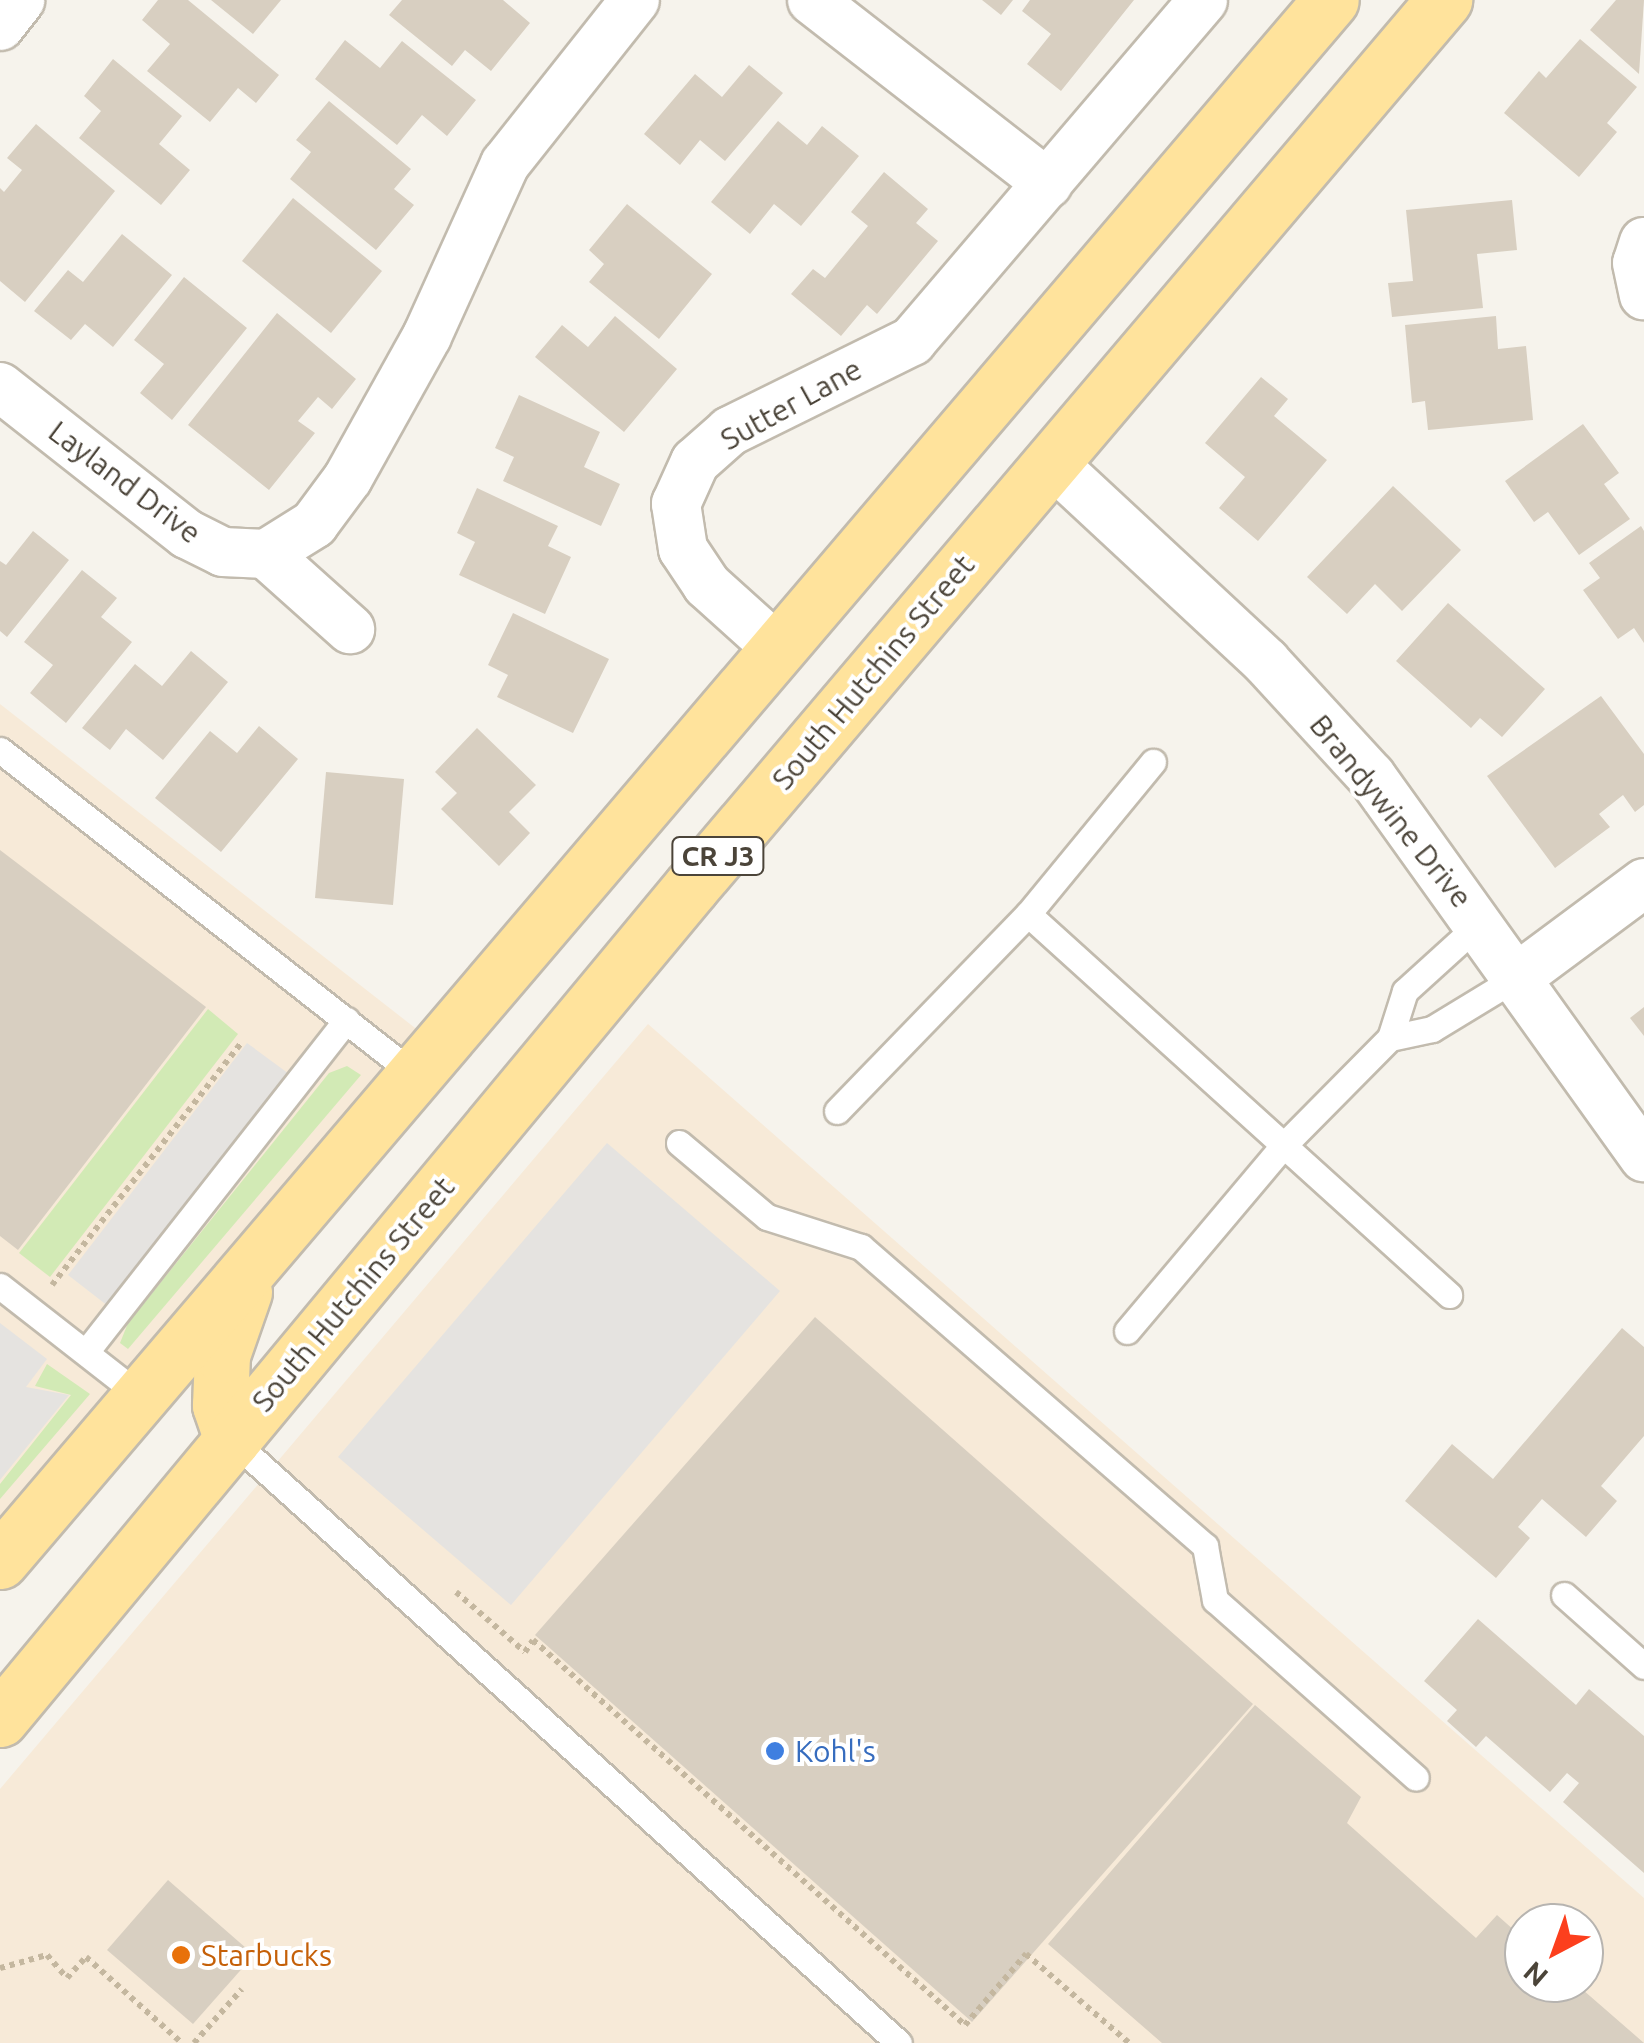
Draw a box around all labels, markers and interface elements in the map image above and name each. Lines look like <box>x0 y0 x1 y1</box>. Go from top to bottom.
street label: Sutter Lane <box>714 351 868 457</box>
street label: Layland Drive <box>42 413 208 551</box>
street label: South Hutchins Street <box>764 547 982 797</box>
street label: Brandywine Drive <box>1302 707 1480 915</box>
road number: CR J3 <box>670 833 766 879</box>
street label: South Hutchins Street <box>244 1169 462 1419</box>
place label: Kohl's <box>795 1733 876 1769</box>
marker: Kohl's <box>764 1740 786 1762</box>
north arrow <box>1504 1903 1604 2003</box>
place label: Starbucks <box>201 1937 332 1973</box>
marker: Starbucks <box>170 1944 192 1966</box>
text: N <box>1517 1956 1553 1993</box>

